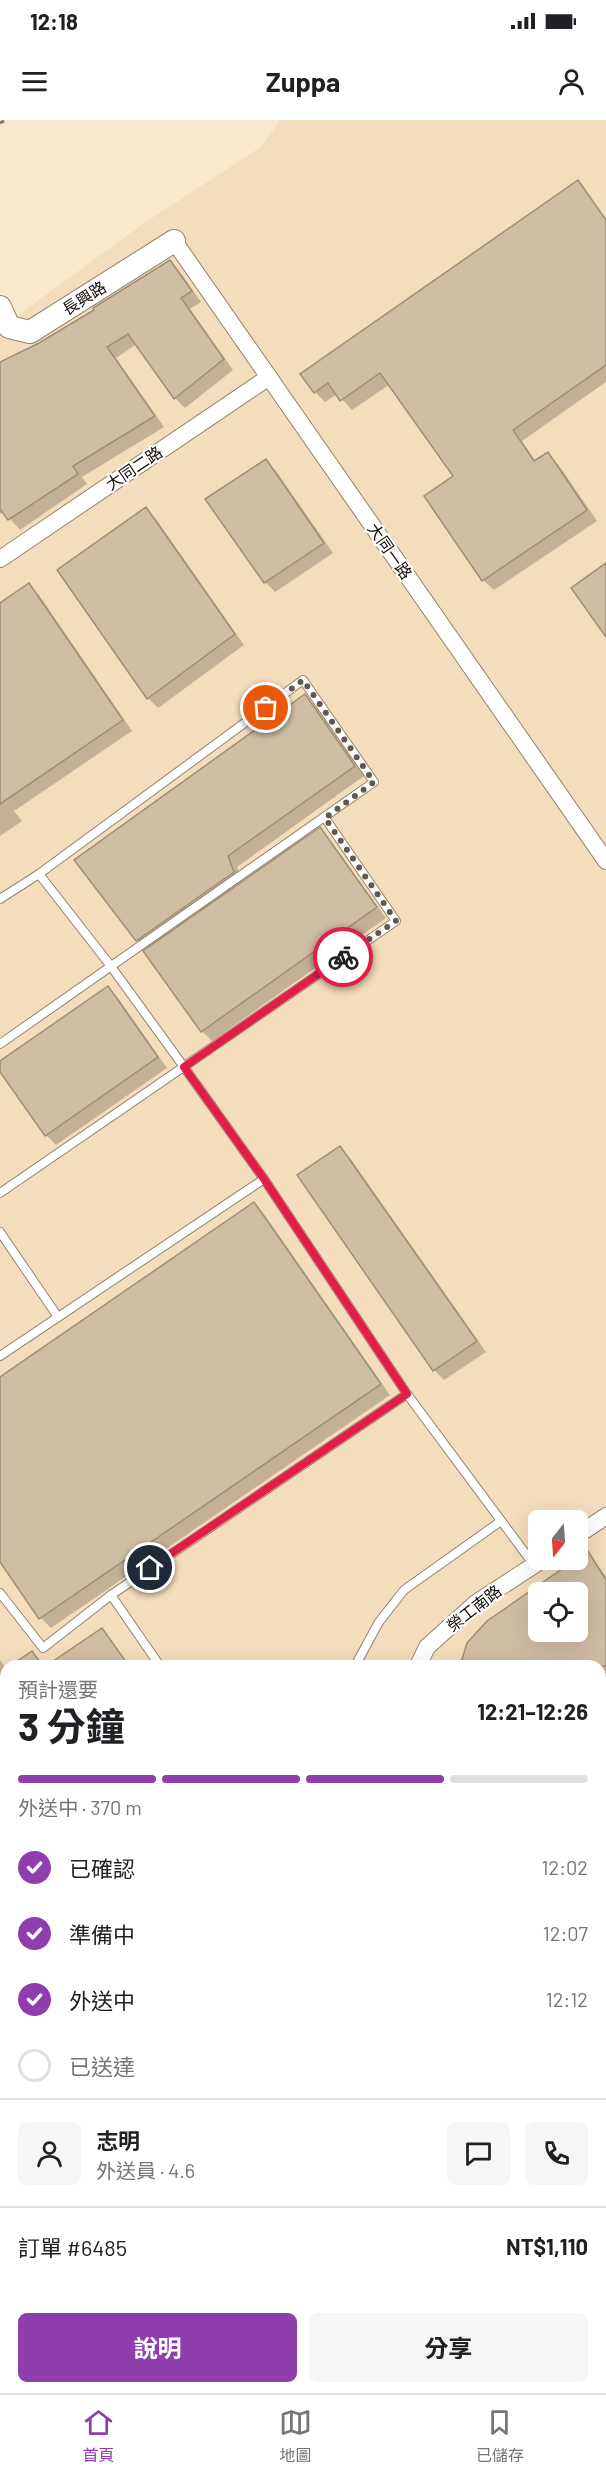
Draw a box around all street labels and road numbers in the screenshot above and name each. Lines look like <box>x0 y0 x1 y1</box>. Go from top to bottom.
street label: 長興路 <box>58 277 109 318</box>
street label: 大同二路 <box>102 442 166 493</box>
street label: 大同一路 <box>364 519 417 582</box>
street label: 榮工南路 <box>443 1580 505 1635</box>

